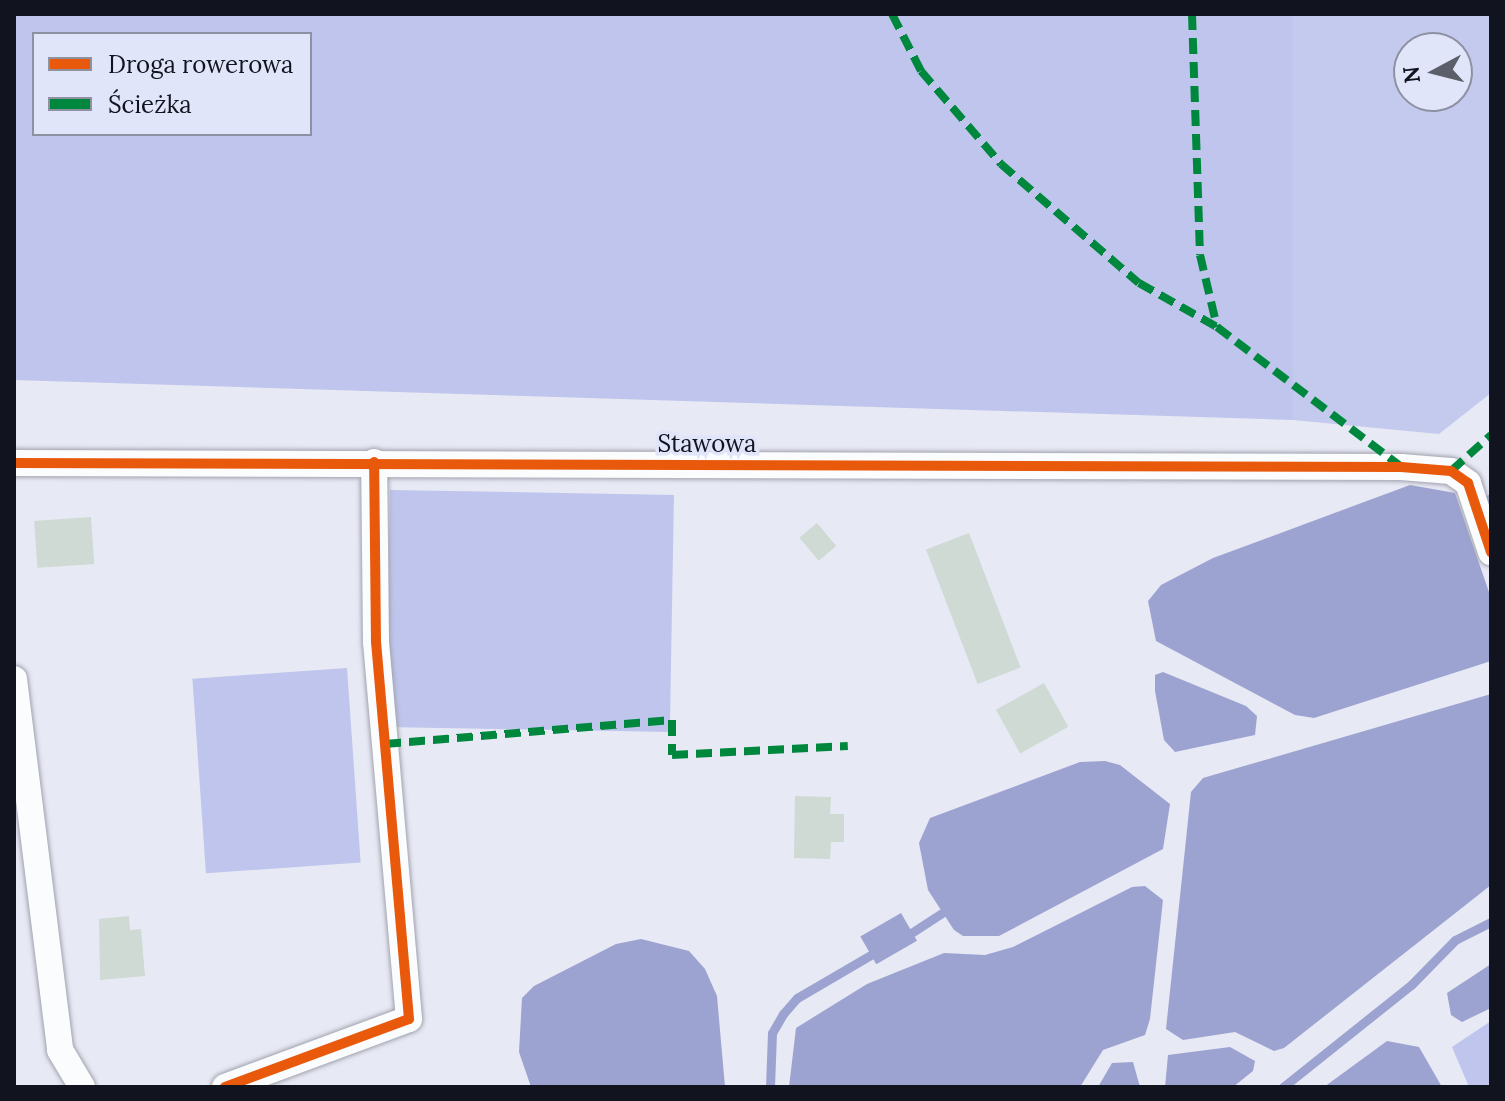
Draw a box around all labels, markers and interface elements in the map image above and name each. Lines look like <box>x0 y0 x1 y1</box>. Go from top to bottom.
legend <box>32 32 312 136</box>
north arrow <box>1393 32 1473 112</box>
text: Droga rowerowa <box>108 49 293 80</box>
text: N <box>1396 65 1426 85</box>
text: Ścieżka <box>108 89 192 120</box>
street label: Stawowa <box>658 430 756 458</box>

